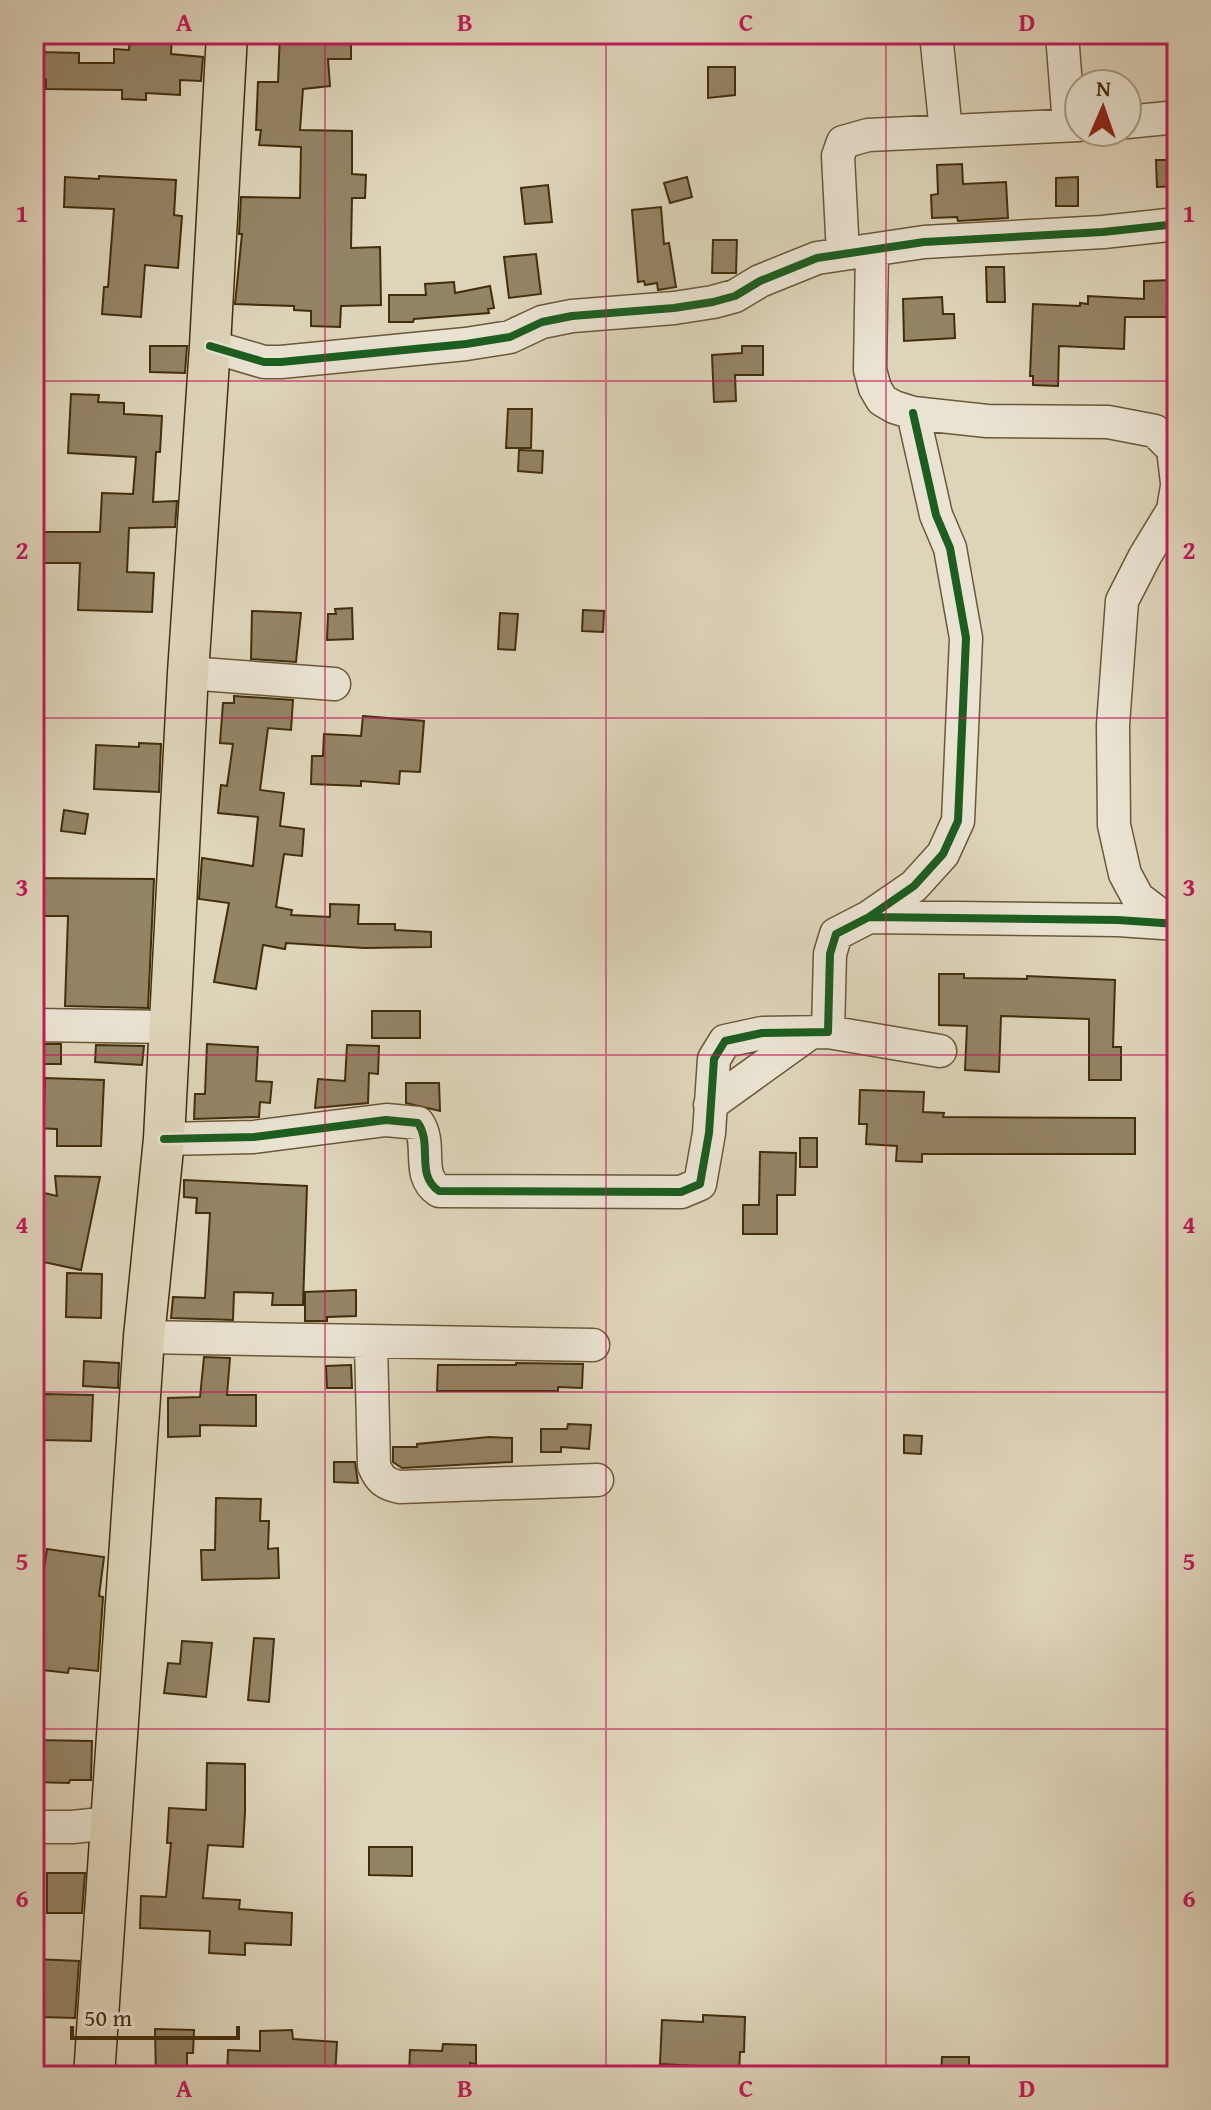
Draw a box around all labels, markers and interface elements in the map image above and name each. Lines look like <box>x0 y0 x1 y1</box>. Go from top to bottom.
text: A <box>176 2 193 41</box>
text: B <box>457 2 473 41</box>
text: C <box>739 2 753 41</box>
text: D <box>1019 2 1035 41</box>
north arrow <box>1063 68 1143 148</box>
text: N <box>1096 72 1112 104</box>
text: 1 <box>15 193 29 232</box>
text: 1 <box>1182 193 1196 232</box>
text: 2 <box>15 530 29 569</box>
text: 2 <box>1182 530 1196 569</box>
text: 3 <box>15 867 29 906</box>
text: 3 <box>1182 867 1196 906</box>
text: 4 <box>15 1204 29 1243</box>
text: 4 <box>1182 1204 1196 1243</box>
text: 5 <box>15 1541 29 1580</box>
text: 5 <box>1182 1541 1196 1580</box>
text: 6 <box>15 1878 29 1917</box>
text: 6 <box>1182 1878 1196 1917</box>
scale bar <box>72 1990 238 2040</box>
text: 50 m <box>84 2000 132 2035</box>
text: A <box>176 2068 193 2107</box>
text: B <box>457 2068 473 2107</box>
text: C <box>739 2068 753 2107</box>
text: D <box>1019 2068 1035 2107</box>

